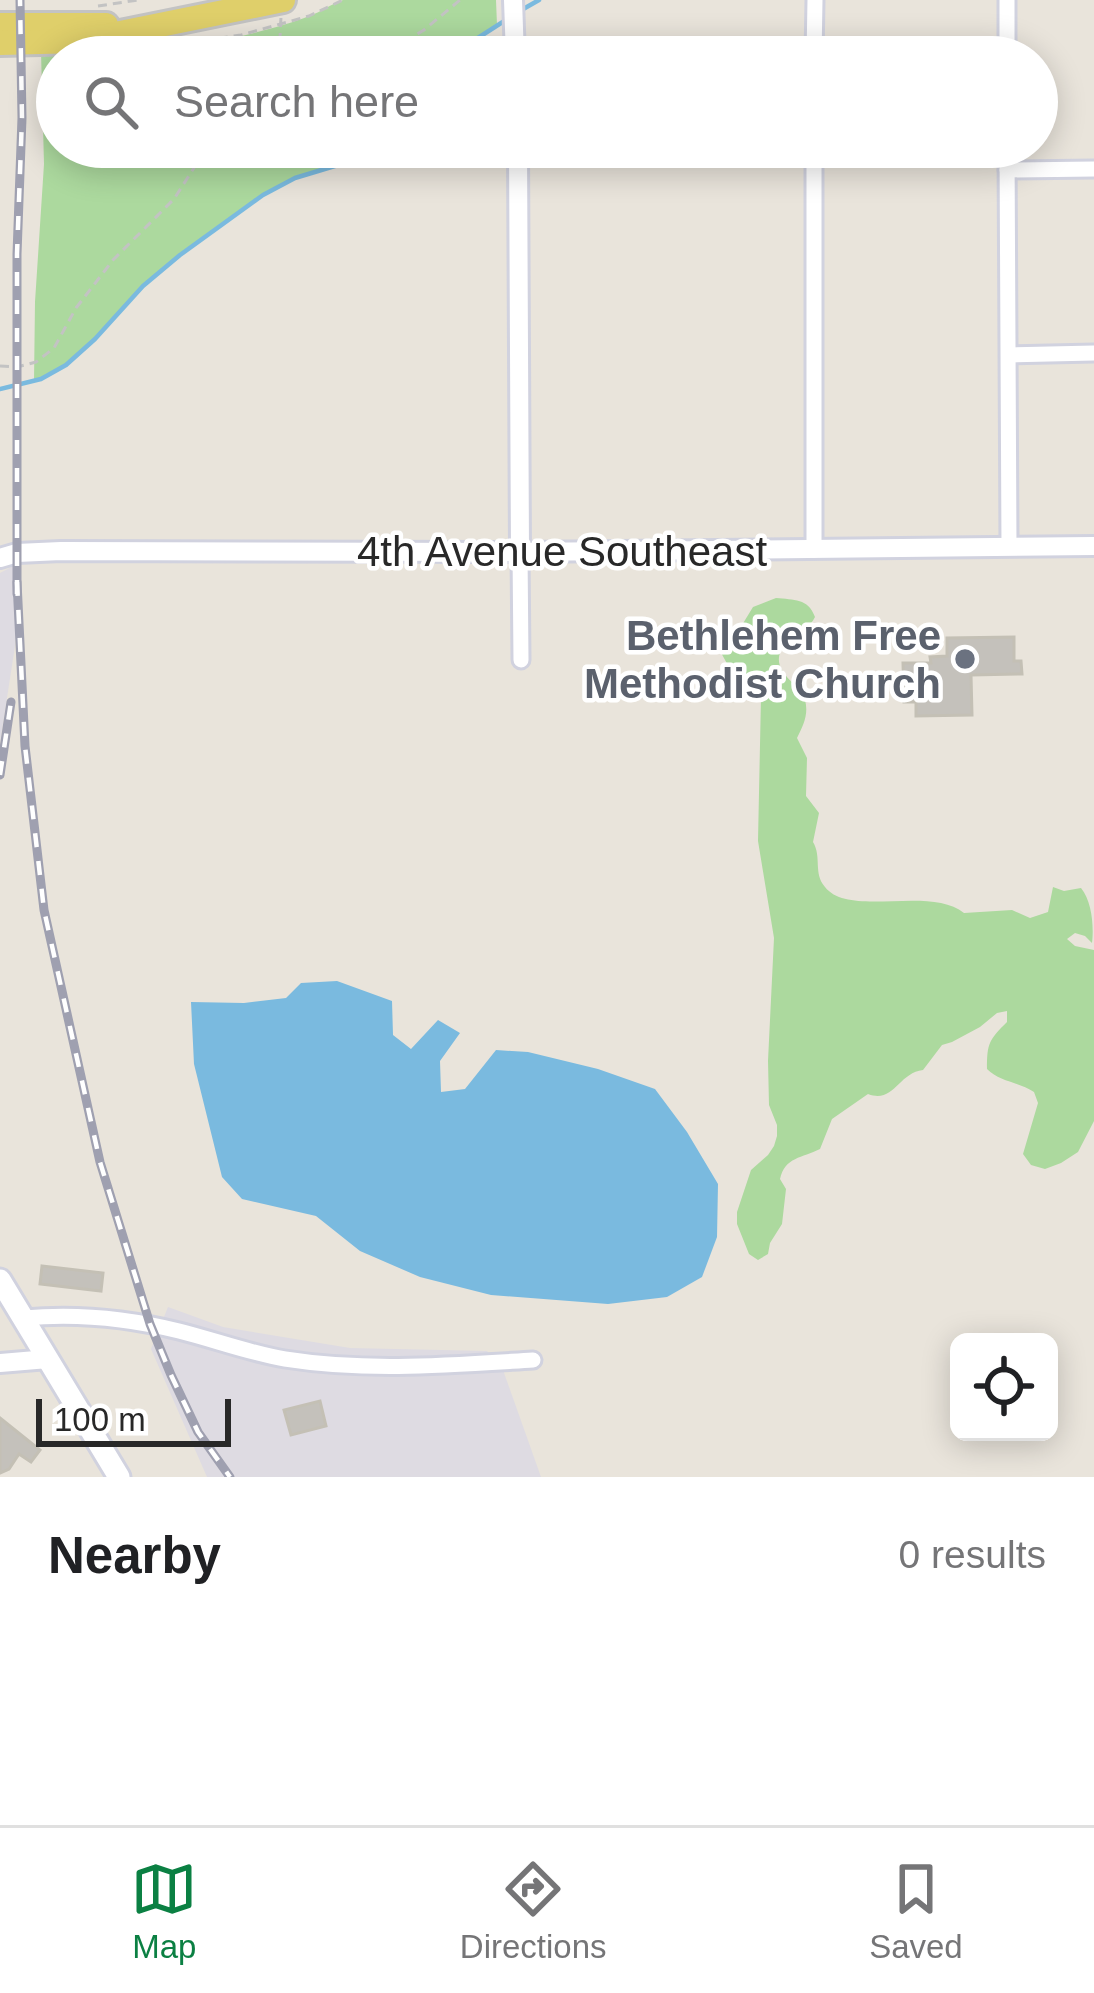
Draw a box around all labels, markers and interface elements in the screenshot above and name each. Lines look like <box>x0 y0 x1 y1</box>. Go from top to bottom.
search box <box>36 36 1058 168</box>
icon: search <box>78 69 144 135</box>
text: Search here <box>174 76 419 127</box>
street label: 4th Avenue Southeast <box>357 528 767 575</box>
place label: Bethlehem Free Methodist Church <box>584 612 941 707</box>
marker: Bethlehem Free Methodist Church <box>952 646 978 672</box>
map controls <box>950 1333 1058 1441</box>
button: locate <box>950 1333 1058 1441</box>
scale bar <box>36 1393 231 1446</box>
text: 100 m <box>54 1401 146 1438</box>
text: Nearby <box>48 1527 221 1584</box>
text: 0 results <box>899 1533 1046 1576</box>
tab: Map <box>131 1856 197 1966</box>
tab: Directions <box>460 1856 607 1966</box>
tab: Saved <box>869 1856 963 1966</box>

